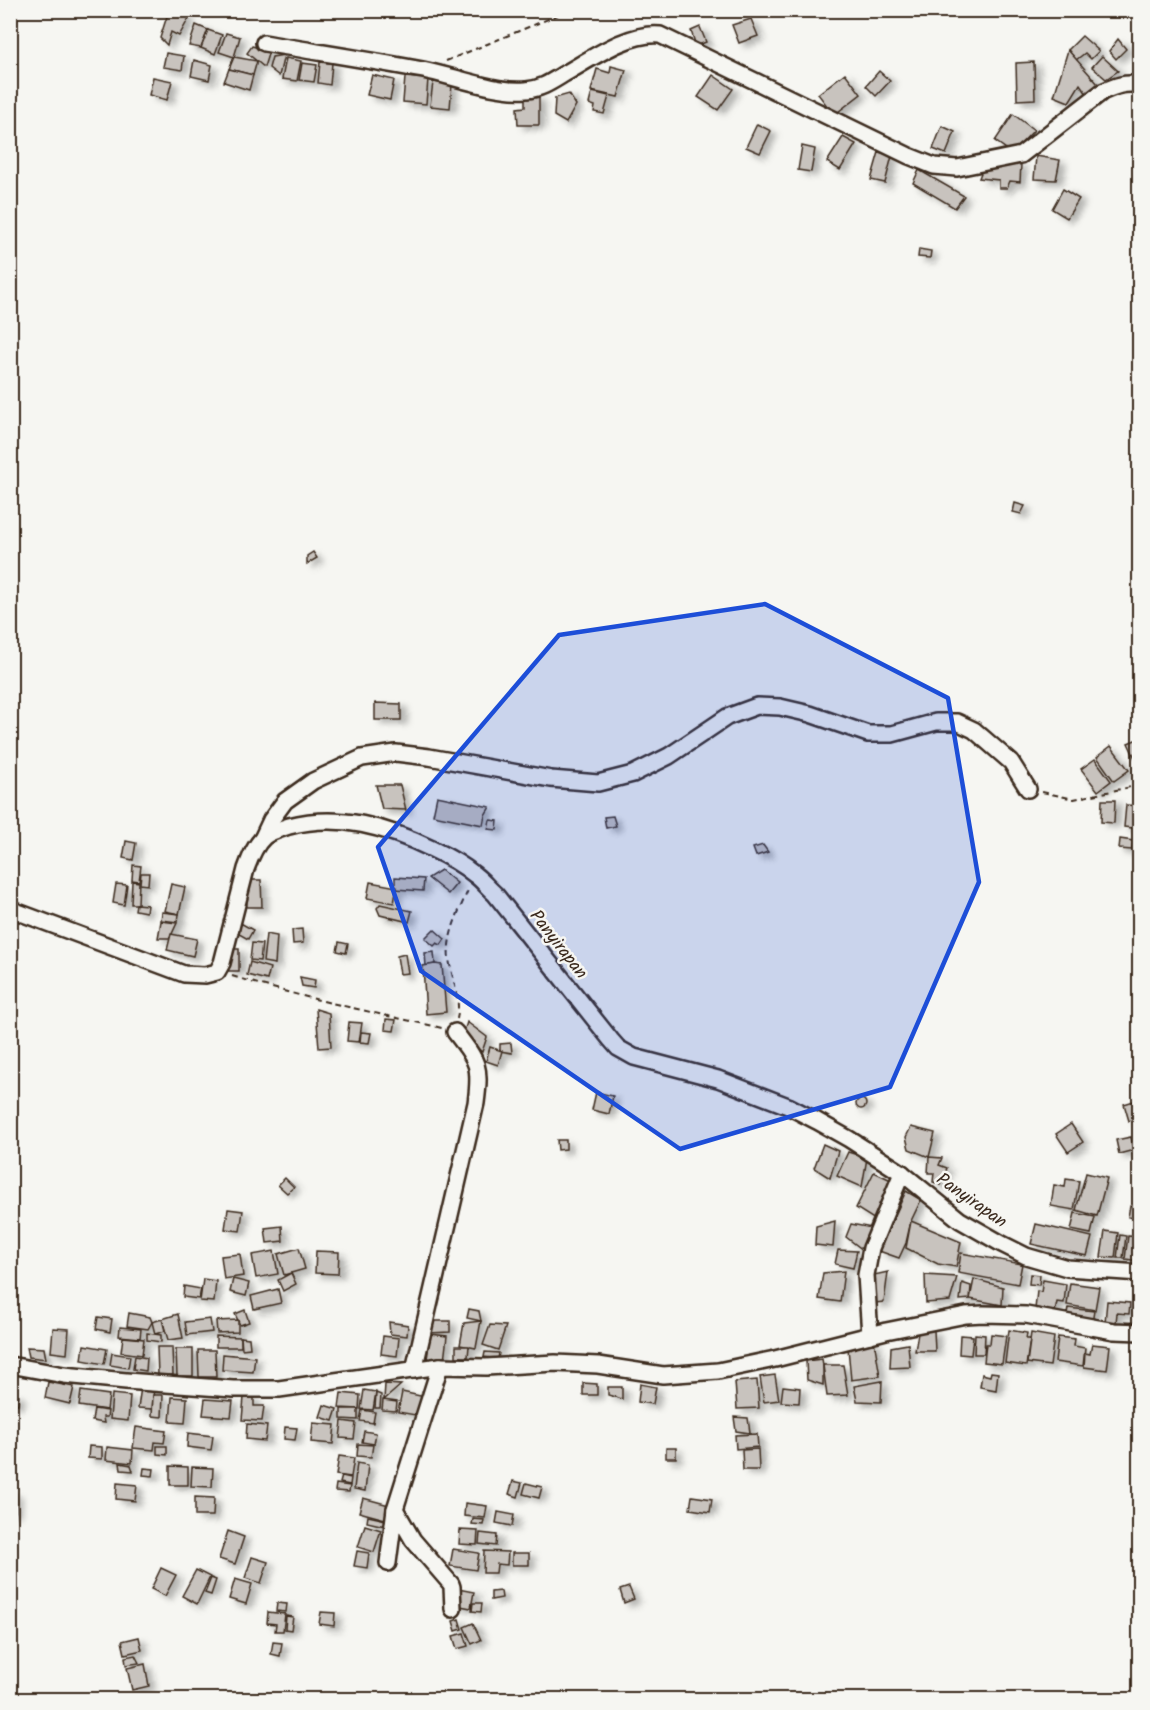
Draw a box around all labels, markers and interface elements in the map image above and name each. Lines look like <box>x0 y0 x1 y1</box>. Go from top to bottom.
street label: Panyirapan <box>521 904 594 986</box>
street label: Panyirapan <box>929 1166 1013 1237</box>

